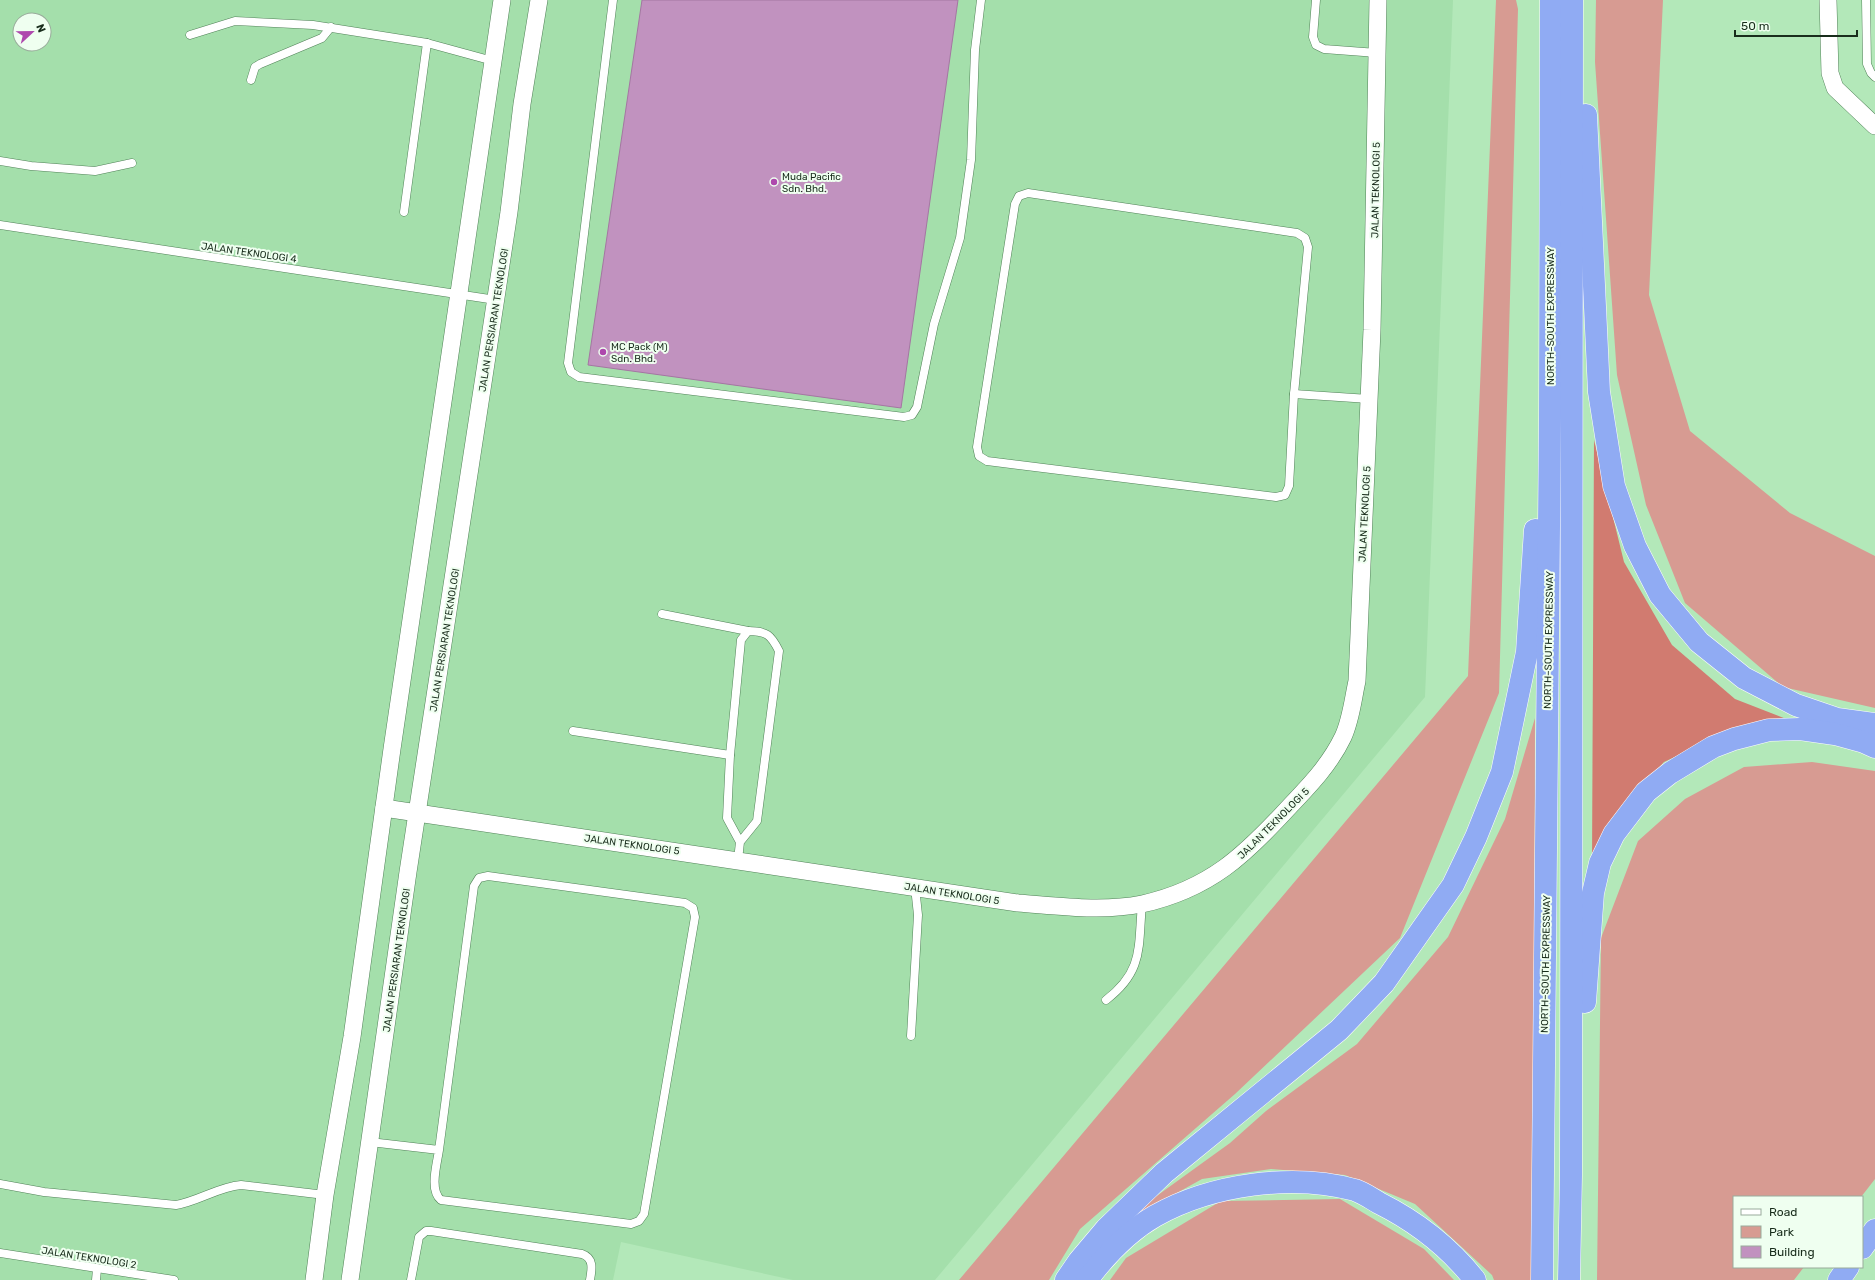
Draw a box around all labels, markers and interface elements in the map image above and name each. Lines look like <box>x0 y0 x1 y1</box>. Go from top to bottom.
north arrow <box>12 12 52 52</box>
scale bar <box>1735 12 1857 38</box>
text: 50 m <box>1741 19 1769 33</box>
text: N <box>33 22 48 35</box>
street label: JALAN TEKNOLOGI 5 <box>1369 142 1383 238</box>
place label: Muda Pacific Sdn. Bhd. <box>782 171 841 195</box>
marker: Muda Pacific Sdn. Bhd. <box>769 177 779 187</box>
street label: JALAN TEKNOLOGI 4 <box>200 240 297 266</box>
street label: NORTH–SOUTH EXPRESSWAY <box>1545 247 1557 385</box>
street label: JALAN PERSIARAN TEKNOLOGI <box>477 248 511 393</box>
place label: MC Pack (M) Sdn. Bhd. <box>611 341 668 365</box>
marker: MC Pack (M) Sdn. Bhd. <box>598 347 608 357</box>
street label: JALAN TEKNOLOGI 5 <box>1356 466 1374 562</box>
street label: JALAN PERSIARAN TEKNOLOGI <box>428 568 462 713</box>
street label: NORTH–SOUTH EXPRESSWAY <box>1542 570 1556 709</box>
street label: JALAN TEKNOLOGI 5 <box>1235 785 1312 862</box>
street label: JALAN TEKNOLOGI 5 <box>583 832 680 858</box>
street label: JALAN TEKNOLOGI 5 <box>903 881 1000 907</box>
street label: JALAN PERSIARAN TEKNOLOGI <box>381 887 413 1033</box>
street label: NORTH–SOUTH EXPRESSWAY <box>1539 894 1553 1033</box>
legend <box>1733 1196 1863 1268</box>
text: Road <box>1769 1205 1797 1219</box>
text: Park <box>1769 1225 1795 1239</box>
street label: JALAN TEKNOLOGI 2 <box>40 1245 137 1271</box>
text: Building <box>1769 1245 1815 1259</box>

